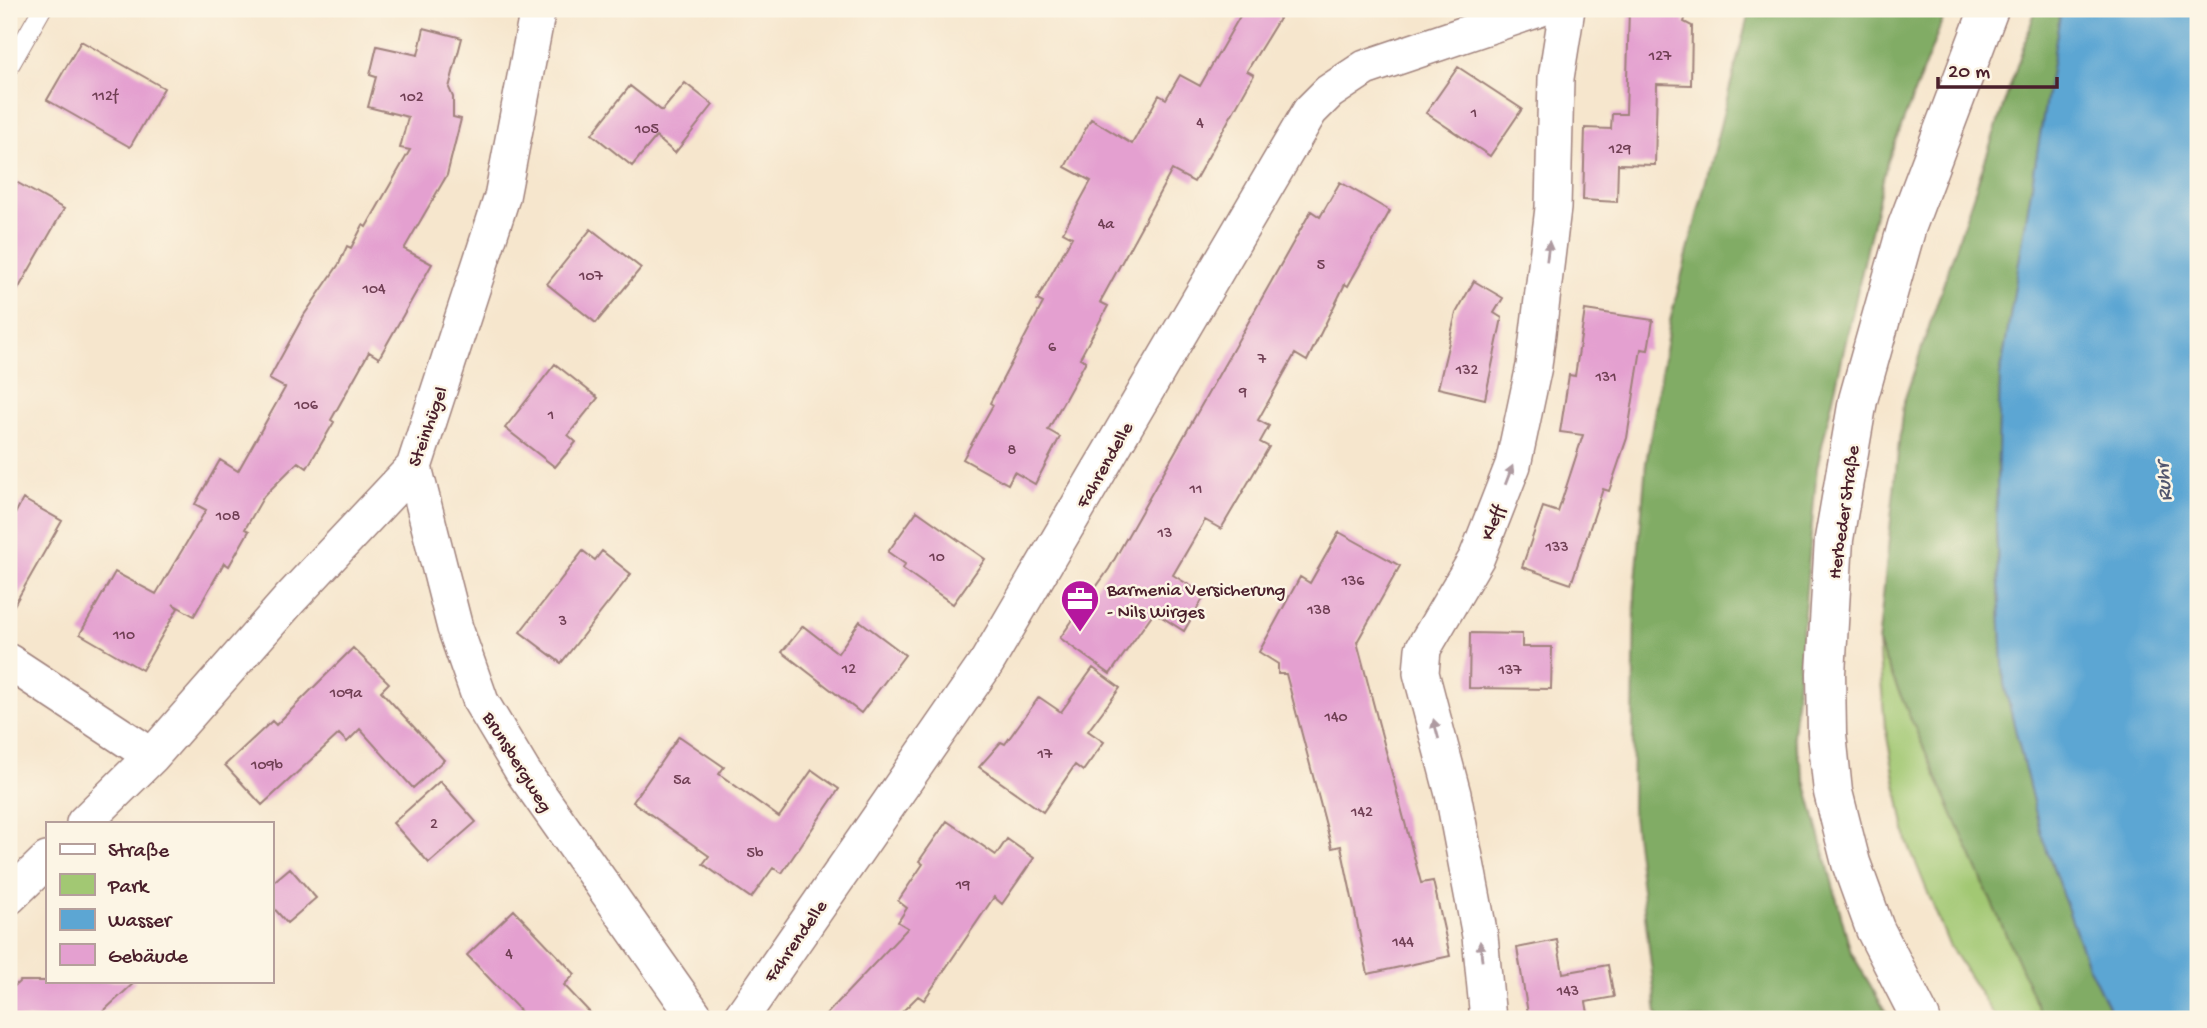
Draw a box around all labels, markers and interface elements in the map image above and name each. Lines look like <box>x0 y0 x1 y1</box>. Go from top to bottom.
scale bar <box>1938 46 2056 90</box>
house number: 127 <box>1648 48 1672 67</box>
text: 20 m <box>1948 61 1990 86</box>
house number: 112f <box>91 88 119 107</box>
house number: 102 <box>399 89 424 108</box>
house number: 1 <box>1470 105 1477 124</box>
house number: 4 <box>1196 115 1204 134</box>
house number: 105 <box>634 121 659 140</box>
house number: 129 <box>1608 141 1631 160</box>
house number: 4a <box>1098 216 1115 235</box>
one-way arrow <box>1543 240 1554 262</box>
house number: 5 <box>1317 257 1325 276</box>
house number: 107 <box>578 268 604 287</box>
house number: 104 <box>361 281 386 300</box>
house number: 6 <box>1048 339 1057 358</box>
house number: 7 <box>1257 351 1267 370</box>
house number: 132 <box>1455 362 1478 381</box>
house number: 131 <box>1594 369 1617 388</box>
street label: Steinhügel <box>404 384 454 470</box>
house number: 9 <box>1238 384 1247 403</box>
house number: 106 <box>293 397 319 416</box>
house number: 1 <box>547 407 554 426</box>
street label: Fahrendelle <box>1072 419 1140 514</box>
house number: 8 <box>1008 442 1017 461</box>
street label: Herbeder Straße <box>1825 444 1866 581</box>
water label: Ruhr <box>2151 456 2180 502</box>
one-way arrow <box>1504 464 1515 485</box>
house number: 11 <box>1189 481 1202 500</box>
street label: Kleff <box>1477 500 1512 544</box>
house number: 108 <box>215 508 240 527</box>
house number: 13 <box>1157 525 1172 544</box>
house number: 133 <box>1544 539 1569 558</box>
house number: 10 <box>928 549 945 568</box>
house number: 136 <box>1341 573 1365 592</box>
office icon: Barmenia Versicherung - Nils Wirges <box>1059 578 1101 633</box>
place label: Barmenia Versicherung - Nils Wirges <box>1106 580 1286 625</box>
house number: 138 <box>1306 602 1331 621</box>
house number: 3 <box>558 613 567 632</box>
house number: 110 <box>112 627 135 646</box>
house number: 12 <box>841 661 856 680</box>
house number: 137 <box>1497 662 1522 681</box>
house number: 109a <box>329 685 363 704</box>
street label: Brunsbergweg <box>476 708 556 817</box>
house number: 140 <box>1323 709 1348 728</box>
one-way arrow <box>1430 718 1441 740</box>
house number: 17 <box>1037 746 1053 765</box>
house number: 109b <box>250 757 284 776</box>
house number: 5a <box>673 772 692 791</box>
house number: 142 <box>1350 804 1373 823</box>
house number: 2 <box>430 816 438 835</box>
legend <box>46 822 273 982</box>
text: Straße <box>108 840 170 865</box>
house number: 5b <box>747 845 764 864</box>
text: Park <box>107 876 151 901</box>
house number: 19 <box>955 877 970 896</box>
street label: Fahrendelle <box>760 896 834 988</box>
text: Wasser <box>108 910 173 935</box>
house number: 144 <box>1391 934 1414 953</box>
one-way arrow <box>1476 940 1487 962</box>
text: Gebäude <box>108 946 189 971</box>
house number: 4 <box>505 946 513 965</box>
house number: 143 <box>1556 983 1579 1002</box>

